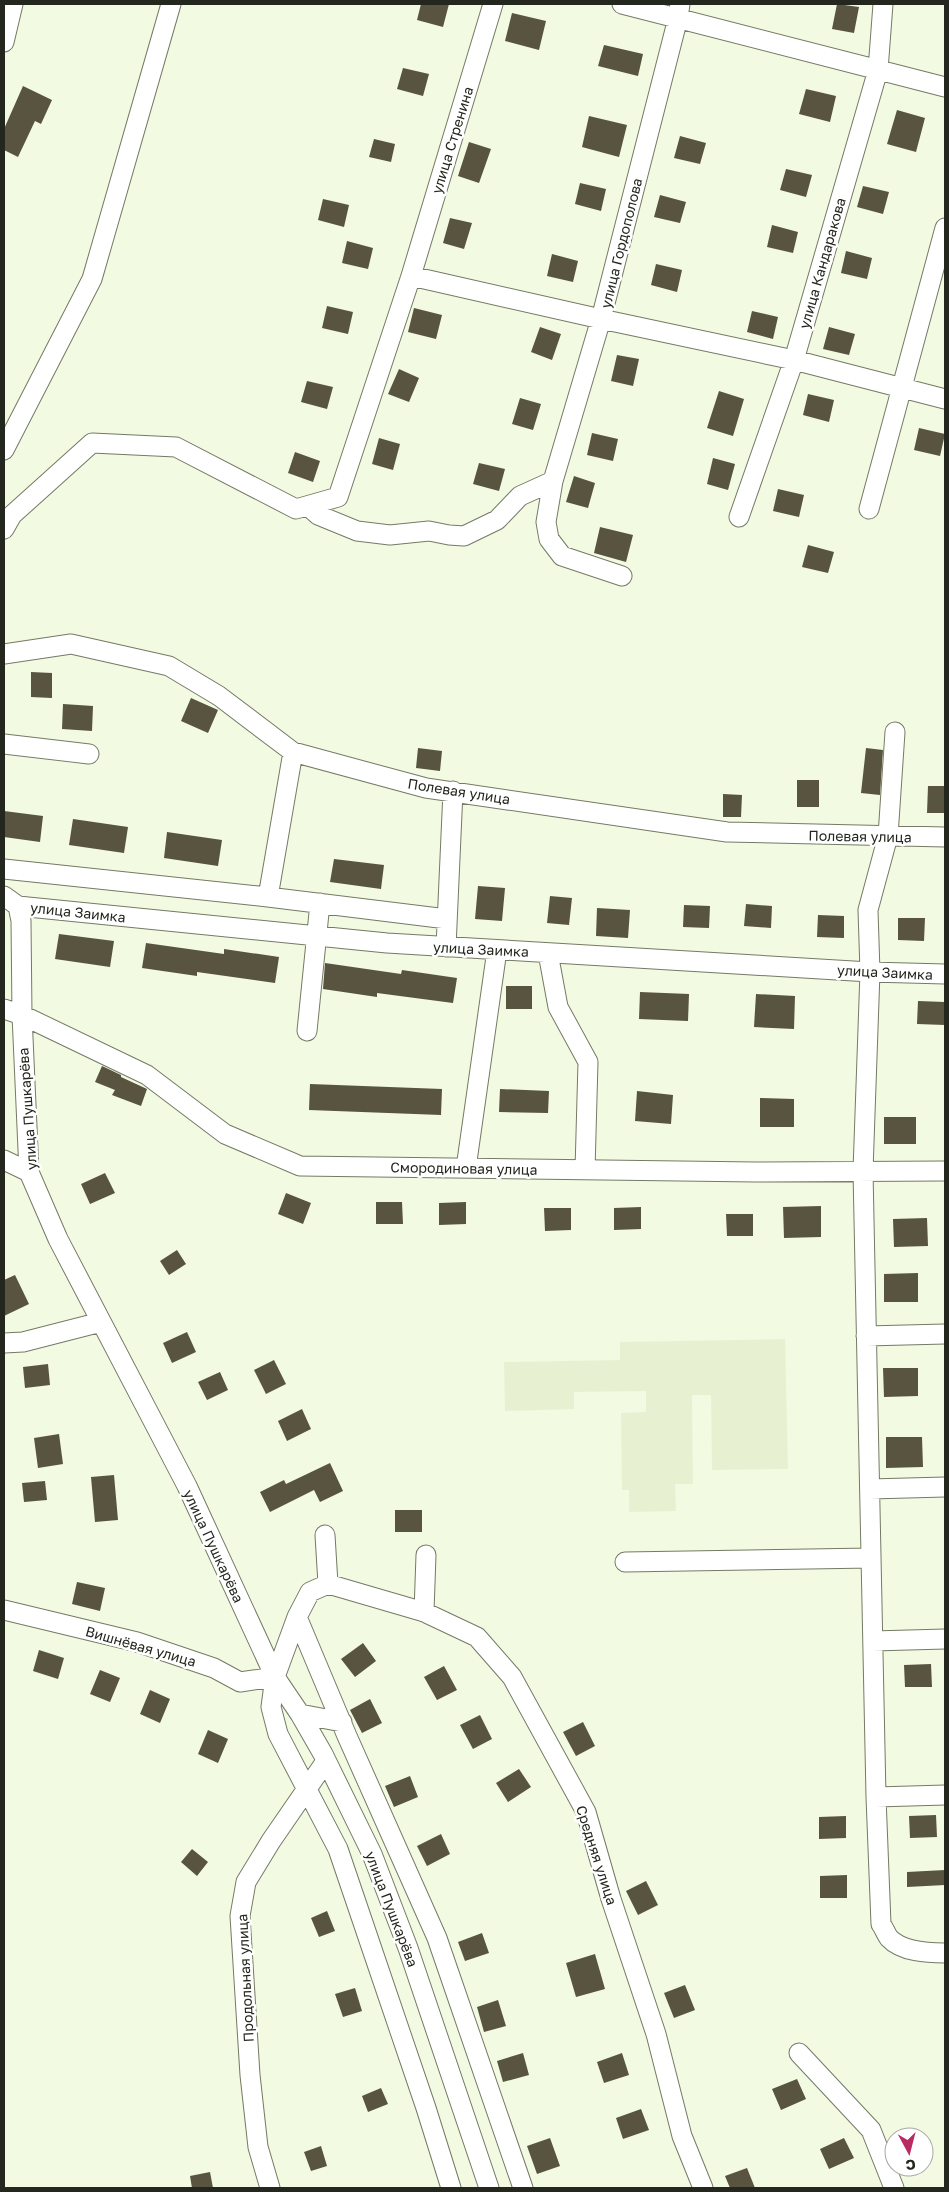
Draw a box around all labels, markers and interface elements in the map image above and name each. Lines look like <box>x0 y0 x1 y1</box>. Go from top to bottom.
street label: улица Стренина <box>428 84 476 196</box>
street label: улица Гордополова <box>597 176 645 310</box>
street label: улица Кандаракова <box>795 195 849 331</box>
street label: Полевая улица <box>407 775 511 807</box>
street label: Полевая улица <box>808 827 912 845</box>
street label: улица Заимка <box>29 899 127 925</box>
street label: улица Заимка <box>433 938 529 960</box>
street label: улица Заимка <box>837 961 933 983</box>
street label: улица Пушкарёва <box>14 1047 40 1171</box>
street label: Смородиновая улица <box>390 1158 538 1178</box>
street label: улица Пушкарёва <box>180 1487 248 1605</box>
street label: Вишнёвая улица <box>84 1622 198 1670</box>
street label: Средняя улица <box>573 1803 621 1907</box>
street label: улица Пушкарёва <box>362 1849 422 1969</box>
street label: Продольная улица <box>233 1913 257 2043</box>
north arrow <box>884 2127 934 2177</box>
text: С <box>905 2156 917 2174</box>

